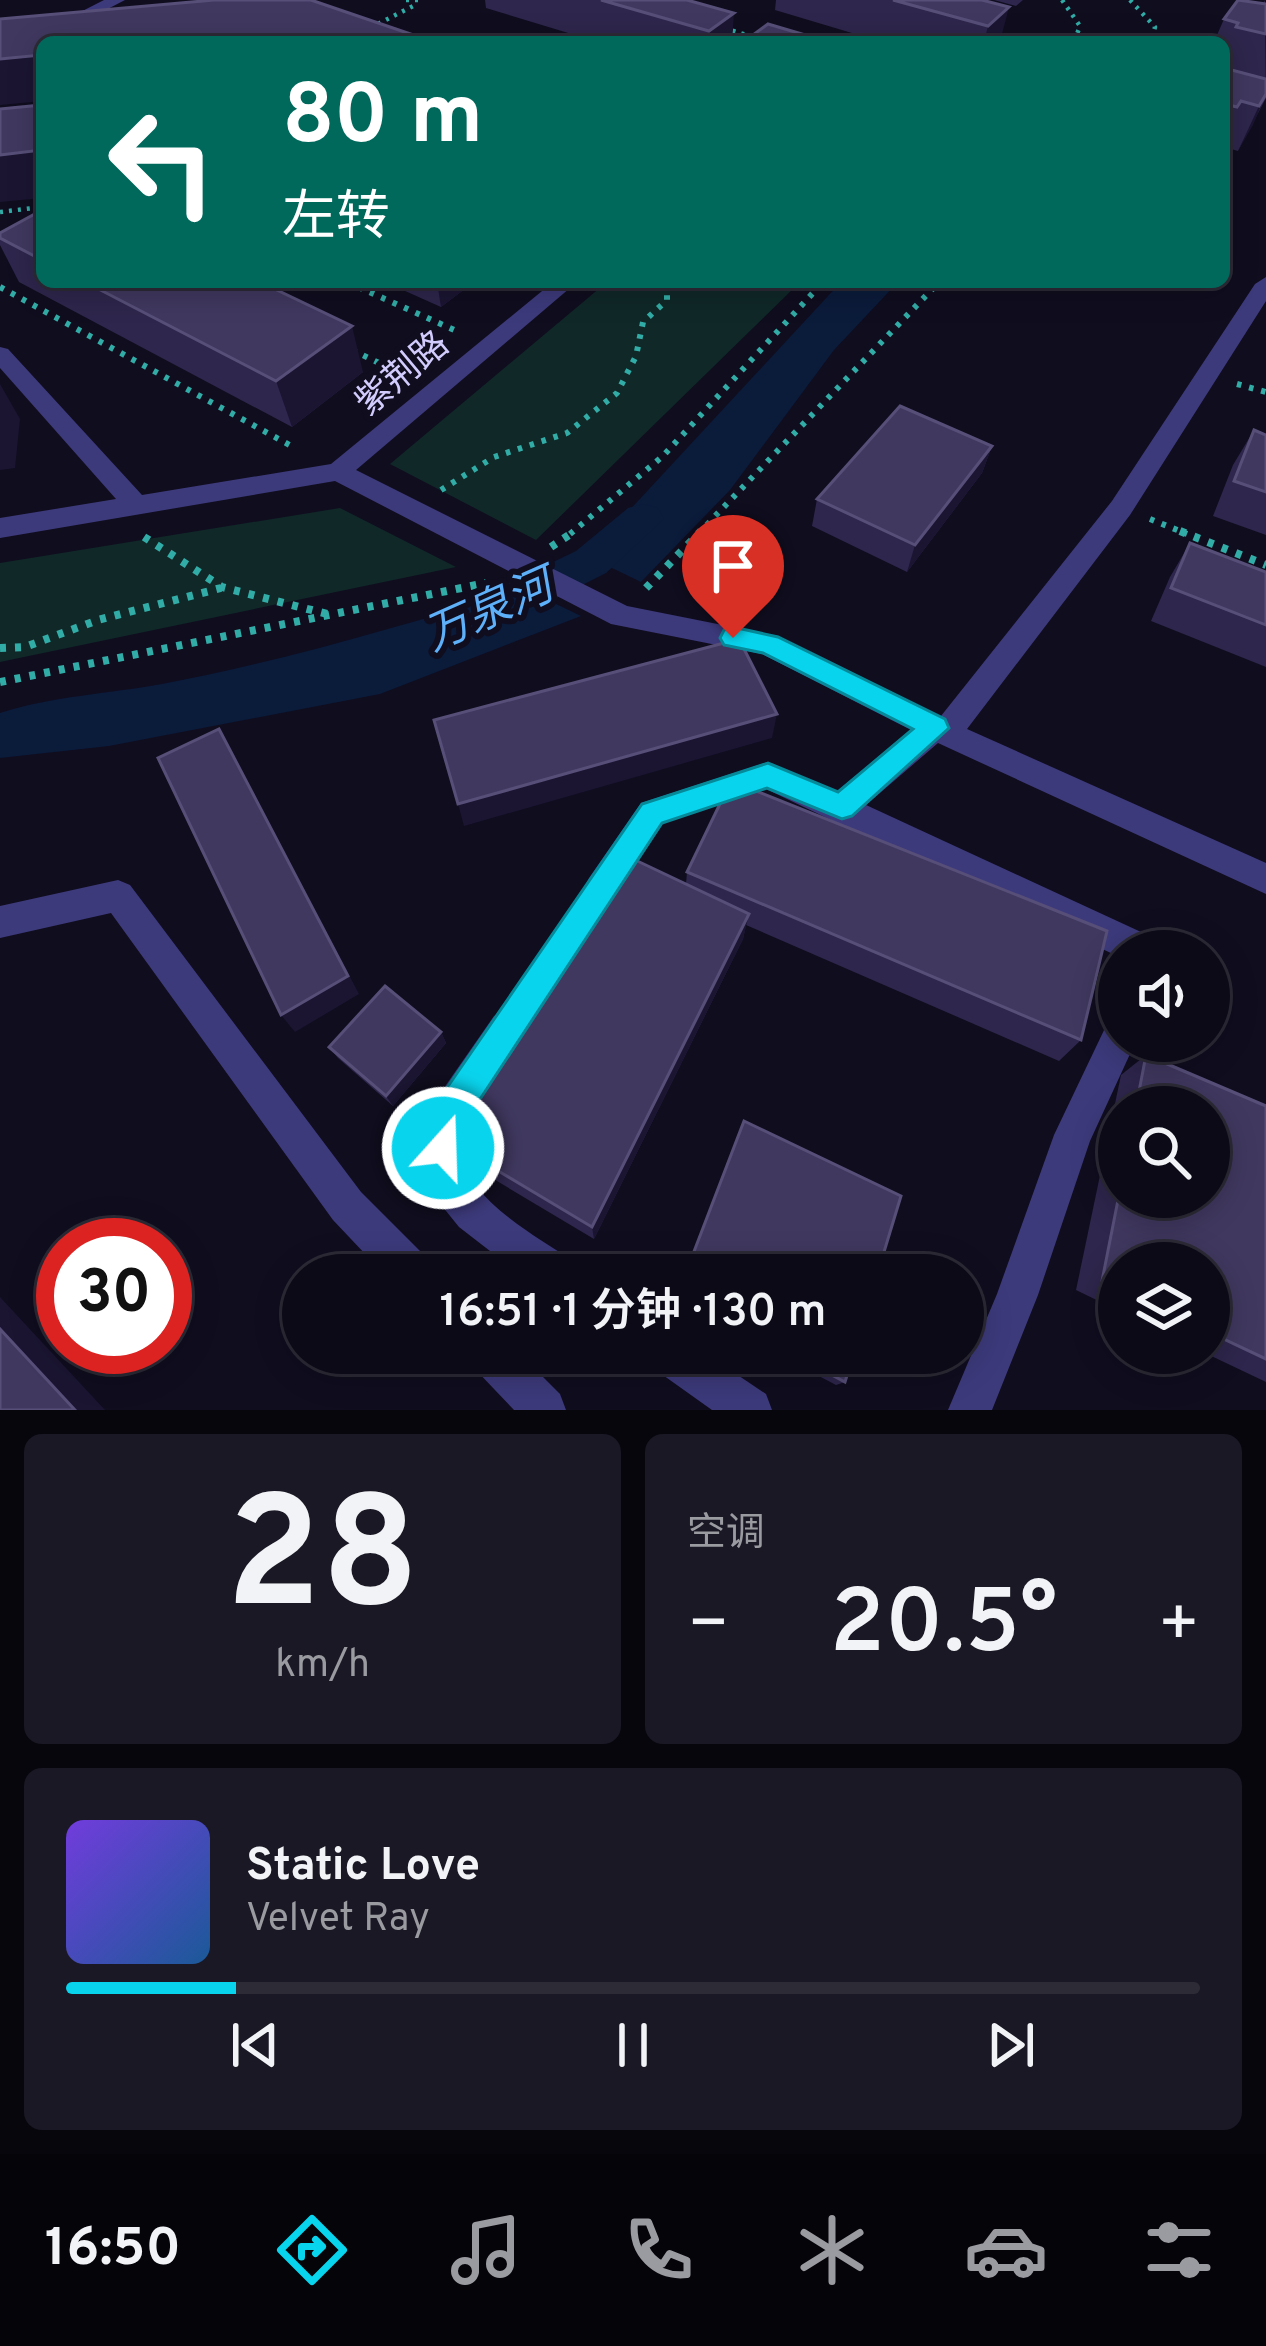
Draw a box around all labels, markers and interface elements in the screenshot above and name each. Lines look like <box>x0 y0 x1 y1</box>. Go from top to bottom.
text: 80 m <box>282 67 483 173</box>
icon: left <box>84 84 240 240</box>
text: 左转 <box>282 186 390 255</box>
street label: 紫荆路 <box>347 323 460 427</box>
pin <box>682 515 784 638</box>
icon: arrive <box>700 533 766 599</box>
water label: 万泉河 <box>417 556 570 667</box>
map controls <box>1098 930 1230 1374</box>
button: sound <box>1098 930 1230 1062</box>
position arrow <box>380 1085 506 1211</box>
button: search <box>1098 1086 1230 1218</box>
speed limit sign: 30 <box>36 1218 192 1374</box>
button: layers <box>1098 1242 1230 1374</box>
text: 16:51 · 1 分钟 · 130 m <box>440 1285 826 1342</box>
text: 28 <box>226 1465 419 1663</box>
text: 空调 <box>687 1511 765 1560</box>
text: 20.5° <box>830 1571 1057 1684</box>
text: − <box>687 1586 730 1669</box>
text: + <box>1157 1586 1200 1669</box>
text: km/h <box>275 1642 370 1691</box>
text: Static Love <box>246 1839 480 1896</box>
text: Velvet Ray <box>246 1896 430 1945</box>
icon: previous <box>222 2012 288 2078</box>
icon: pause <box>600 2012 666 2078</box>
icon: next <box>978 2012 1044 2078</box>
icon: directions <box>270 2208 354 2292</box>
icon: music <box>444 2208 528 2292</box>
icon: phone <box>617 2208 701 2292</box>
icon: climate <box>790 2208 874 2292</box>
icon: car <box>964 2208 1048 2292</box>
icon: filters <box>1137 2208 1221 2292</box>
text: 16:50 <box>45 2216 181 2285</box>

